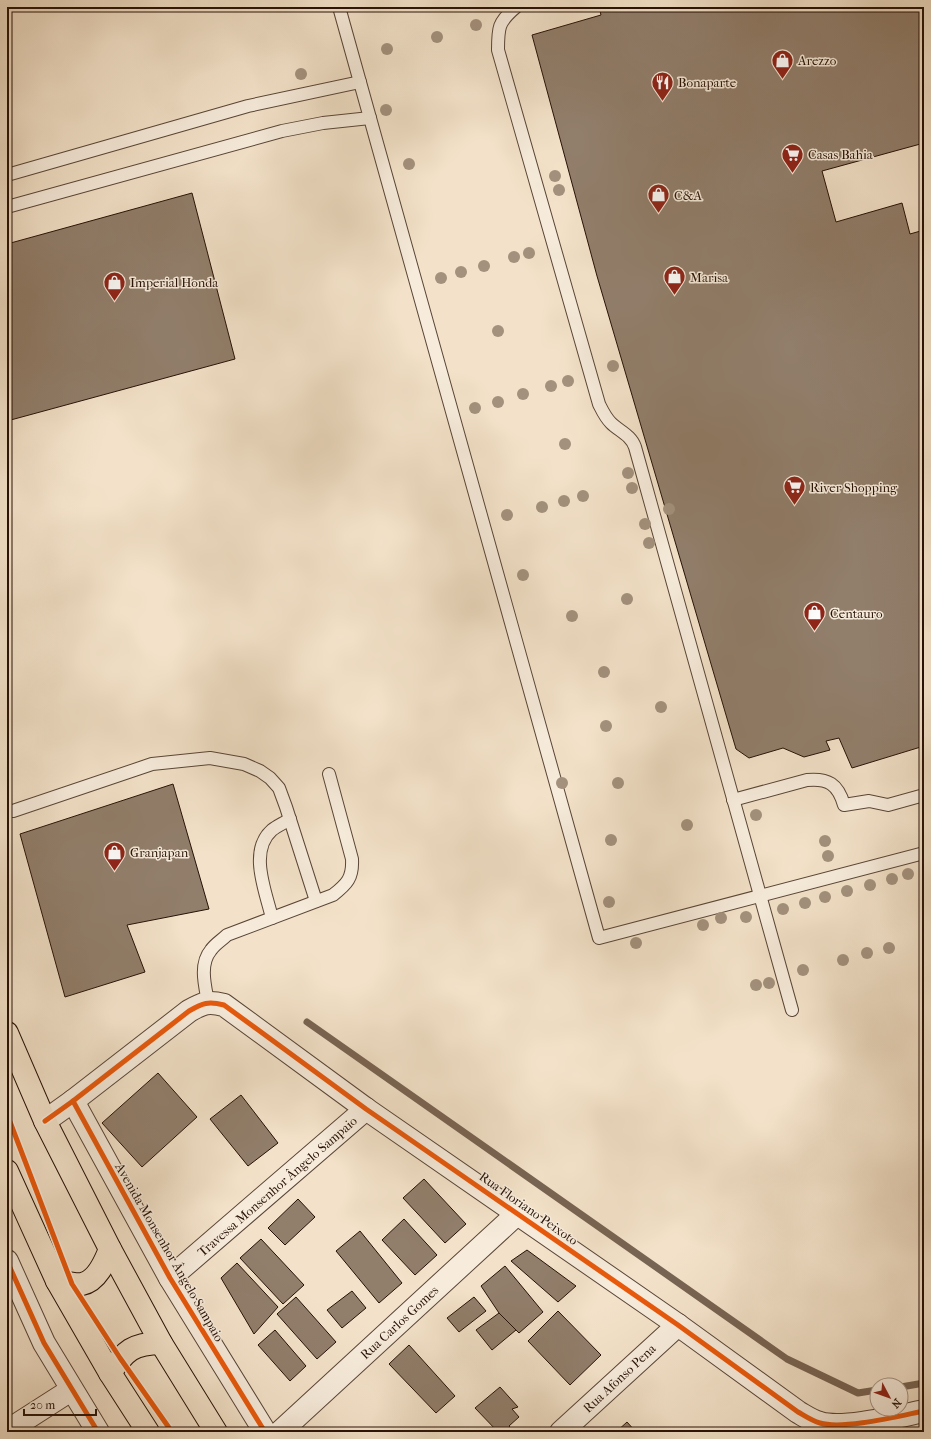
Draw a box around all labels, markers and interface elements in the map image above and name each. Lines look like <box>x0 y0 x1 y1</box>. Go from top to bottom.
shop icon: Arezzo <box>769 47 795 80</box>
place label: Arezzo <box>797 53 837 68</box>
restaurant icon: Bonaparte <box>649 69 675 102</box>
place label: Bonaparte <box>678 75 737 90</box>
supermarket icon: Casas Bahia <box>779 141 805 174</box>
place label: Casas Bahia <box>808 147 874 162</box>
shop icon: C&A <box>646 182 672 215</box>
place label: C&A <box>674 188 702 203</box>
shop icon: Marisa <box>661 264 687 297</box>
shop icon: Imperial Honda <box>101 269 127 302</box>
place label: Marisa <box>690 270 729 285</box>
place label: Imperial Honda <box>130 275 219 290</box>
supermarket icon: River Shopping <box>781 474 807 507</box>
place label: River Shopping <box>810 480 898 495</box>
shop icon: Centauro <box>802 600 828 633</box>
place label: Centauro <box>830 606 883 621</box>
shop icon: Granjapan <box>101 839 127 872</box>
place label: Granjapan <box>130 845 189 860</box>
street label: Travessa Monsenhor Ângelo Sampaio <box>195 1113 360 1260</box>
street label: Avenida Monsenhor Ângelo Sampaio <box>112 1159 227 1345</box>
street label: Rua Floriano Peixoto <box>477 1169 581 1248</box>
street label: Rua Carlos Gomes <box>357 1282 442 1362</box>
street label: Rua Afonso Pena <box>580 1340 659 1416</box>
north arrow <box>869 1377 909 1417</box>
scale bar <box>24 1391 96 1417</box>
text: N <box>888 1396 904 1411</box>
text: 20 m <box>30 1398 55 1412</box>

